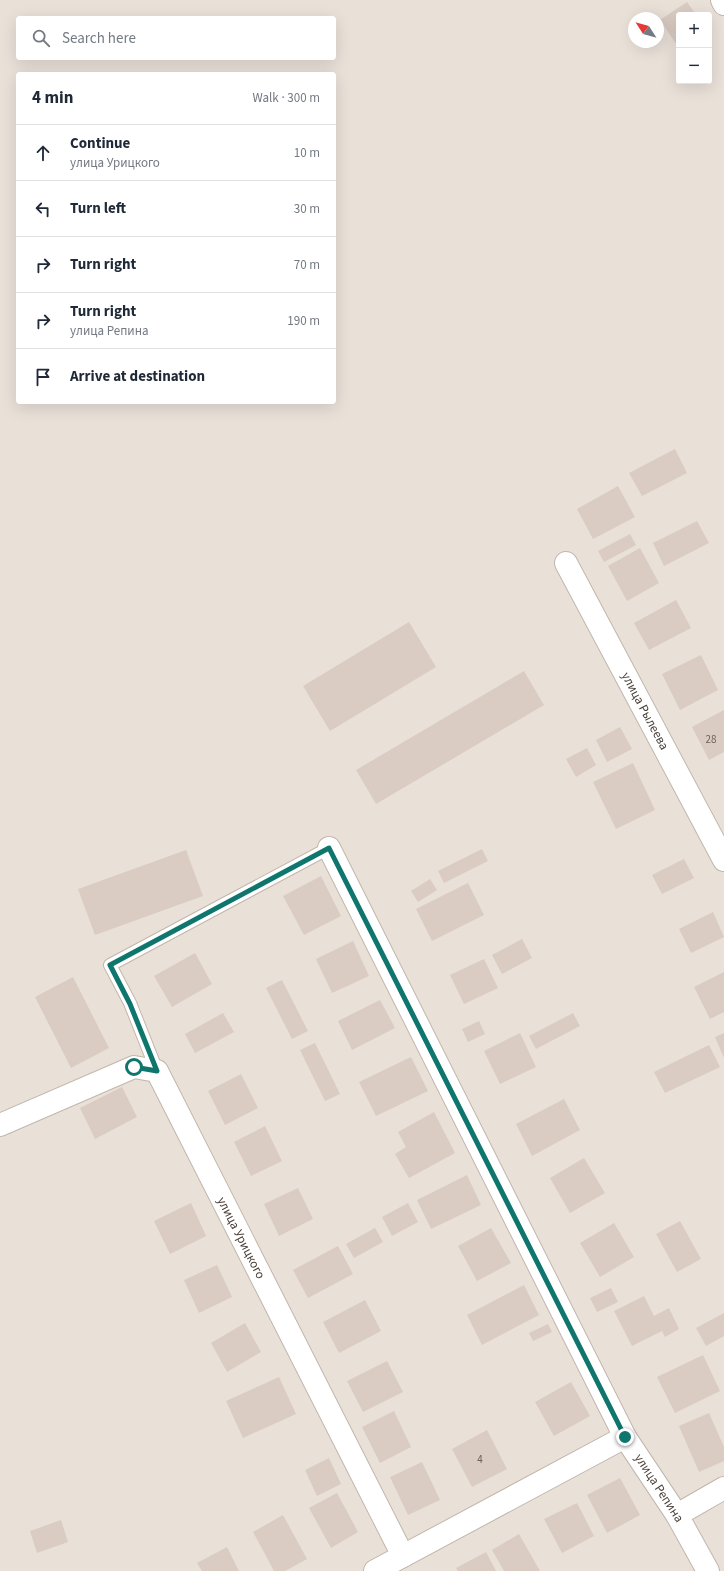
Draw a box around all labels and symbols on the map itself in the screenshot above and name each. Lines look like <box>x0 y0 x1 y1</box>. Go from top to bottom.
north arrow <box>628 12 664 48</box>
street label: улица Рылеева <box>617 669 673 753</box>
house number: 28 <box>706 732 717 747</box>
route start <box>125 1058 143 1076</box>
street label: улица Урицкого <box>213 1194 269 1282</box>
route end <box>616 1428 634 1446</box>
street label: улица Репина <box>630 1450 688 1526</box>
house number: 4 <box>477 1452 483 1467</box>

